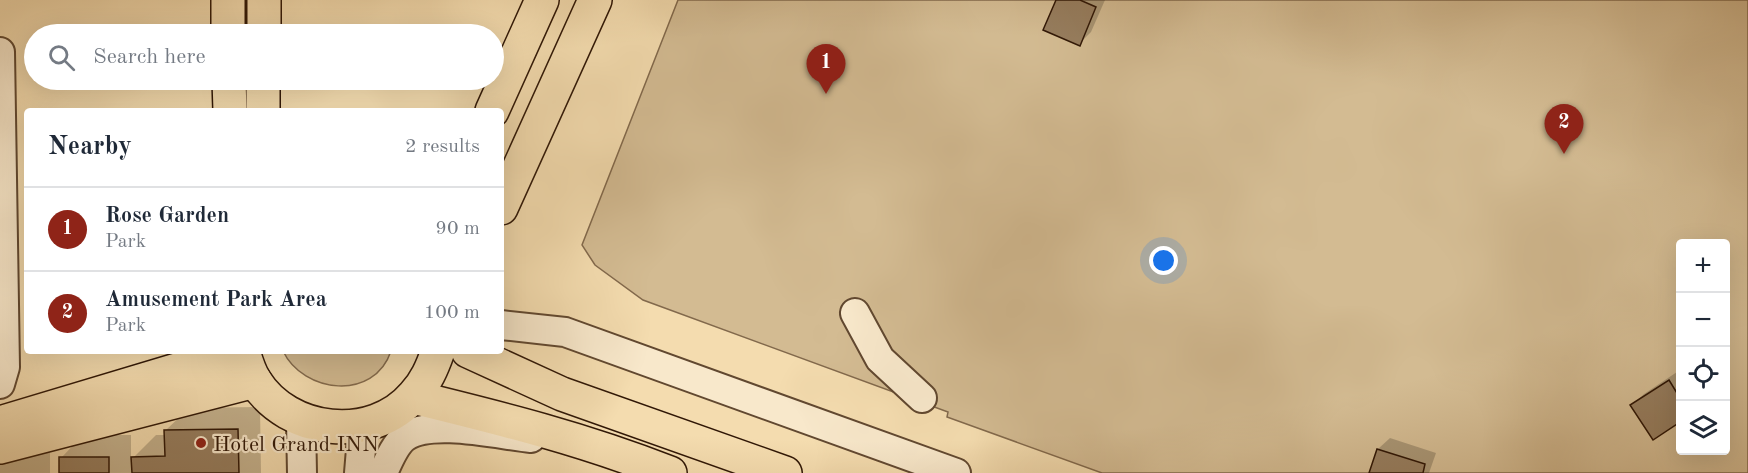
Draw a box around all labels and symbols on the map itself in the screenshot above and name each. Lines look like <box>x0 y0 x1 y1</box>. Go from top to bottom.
pin: 1 <box>806 44 846 94</box>
pin: 2 <box>1544 104 1584 154</box>
your location <box>1149 246 1178 275</box>
place label: Hotel Grand INN <box>213 434 379 456</box>
marker: Hotel Grand INN <box>194 436 208 450</box>

